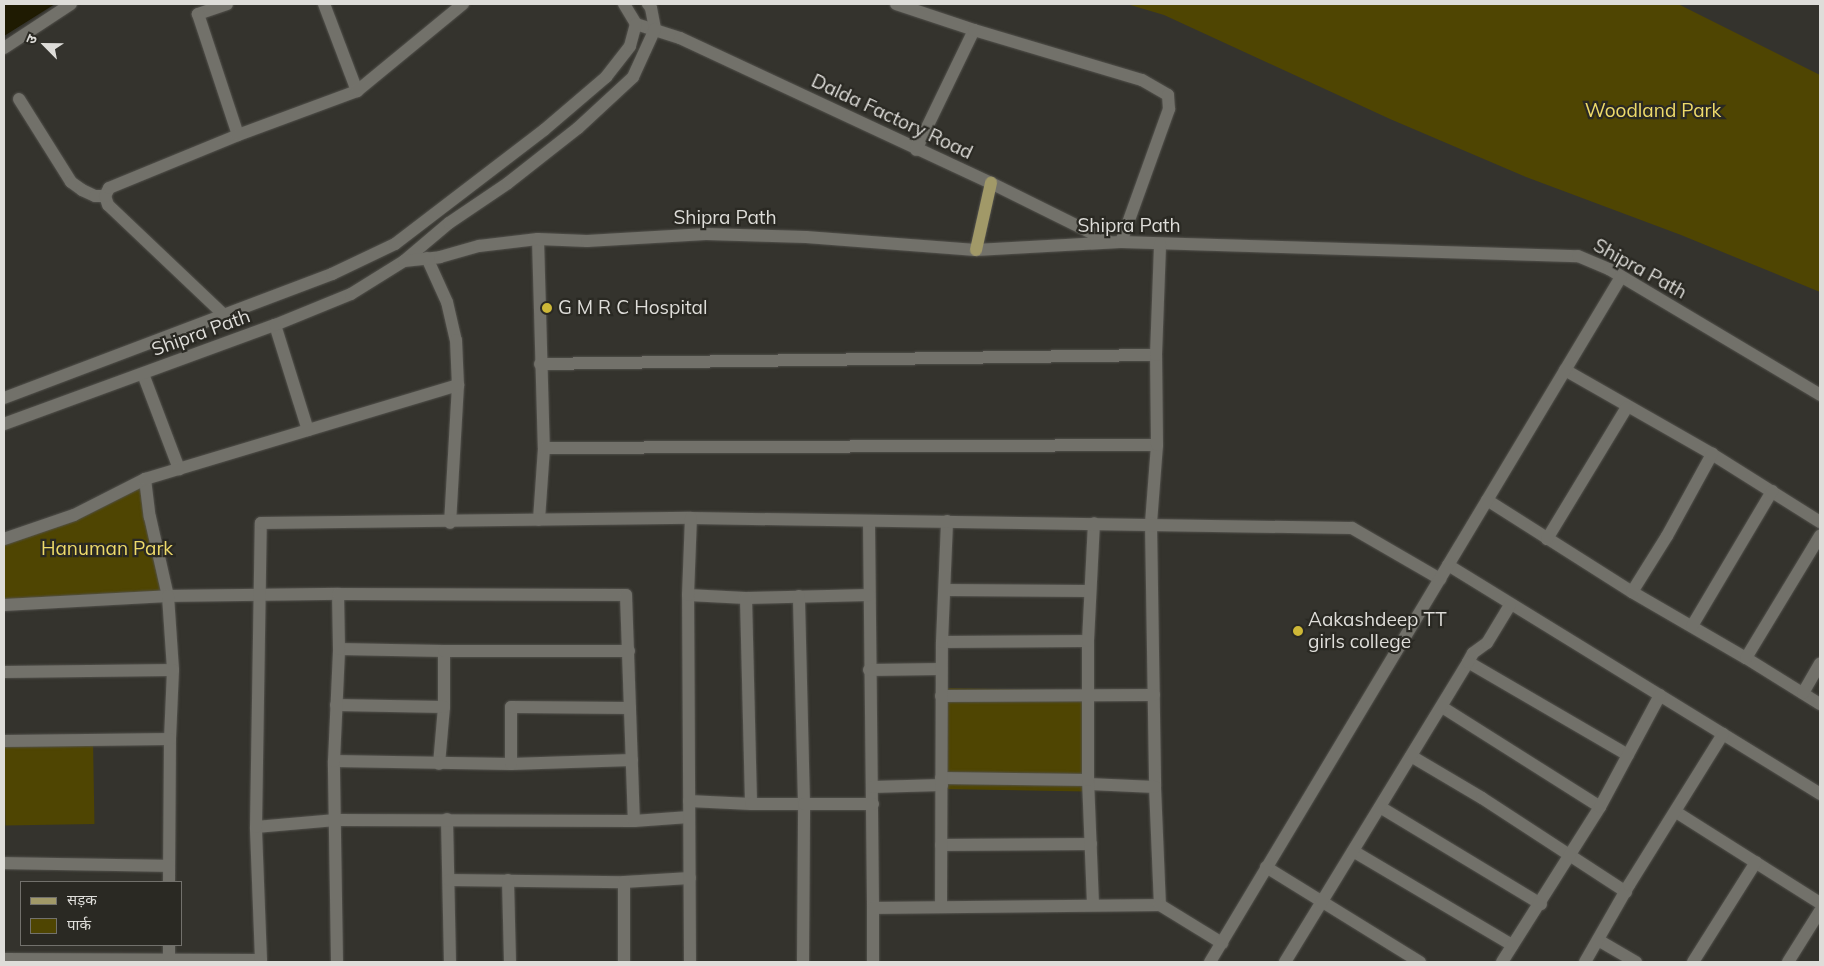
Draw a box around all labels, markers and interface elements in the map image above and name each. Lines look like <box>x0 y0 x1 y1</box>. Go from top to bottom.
north arrow <box>20 20 70 70</box>
text: उ <box>21 32 41 46</box>
street label: Dalda Factory Road <box>808 70 976 164</box>
park label: Woodland Park <box>1585 100 1721 122</box>
street label: Shipra Path <box>673 207 777 229</box>
street label: Shipra Path <box>1077 215 1181 237</box>
street label: Shipra Path <box>1589 234 1691 304</box>
place label: G M R C Hospital <box>558 297 707 319</box>
marker: G M R C Hospital <box>540 301 554 315</box>
street label: Shipra Path <box>149 305 253 361</box>
park label: Hanuman Park <box>41 538 173 560</box>
place label: Aakashdeep TT girls college <box>1308 609 1447 653</box>
marker: Aakashdeep TT girls college <box>1292 625 1304 637</box>
legend <box>20 881 182 946</box>
text: सड़क <box>67 890 97 909</box>
text: पार्क <box>67 915 91 934</box>

